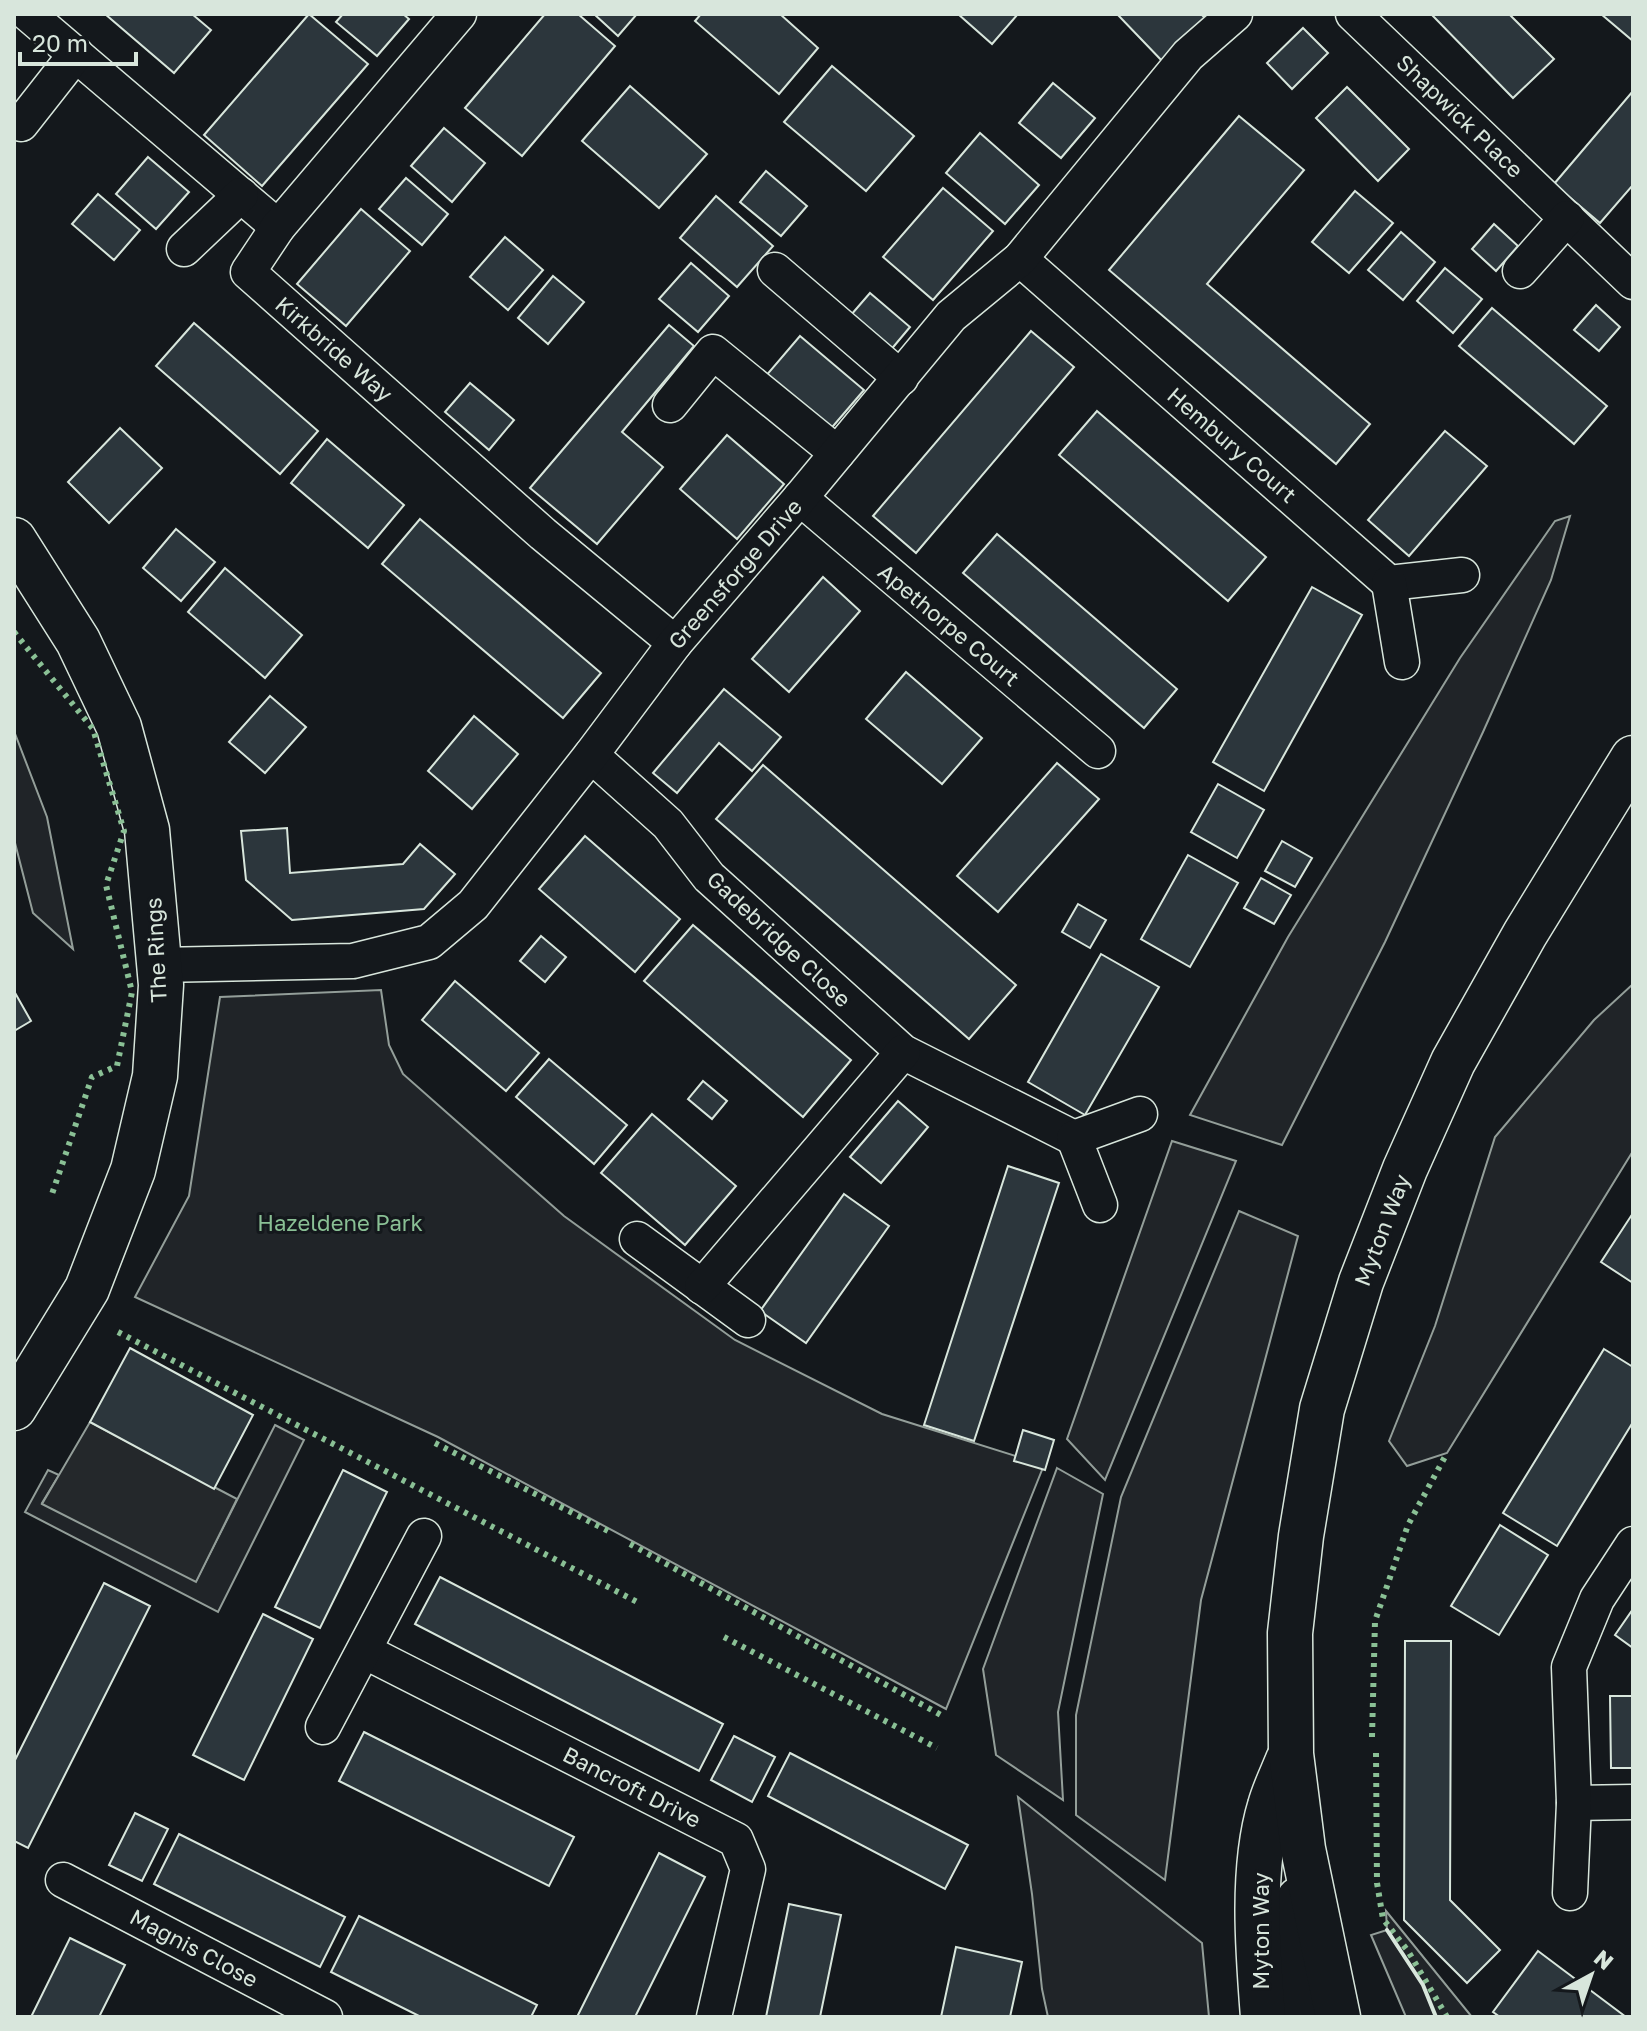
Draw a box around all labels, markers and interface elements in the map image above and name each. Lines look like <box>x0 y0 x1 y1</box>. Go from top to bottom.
scale bar <box>20 16 136 66</box>
text: 20 m <box>32 28 88 57</box>
street label: Shapwick Place <box>1391 48 1529 183</box>
street label: Kirkbride Way <box>270 290 398 407</box>
street label: Hembury Court <box>1162 381 1302 508</box>
street label: Greensforge Drive <box>662 493 807 654</box>
street label: Apethorpe Court <box>873 558 1026 692</box>
street label: Gadebridge Close <box>702 865 857 1012</box>
street label: The Rings <box>139 897 172 1003</box>
street label: Myton Way <box>1348 1170 1415 1289</box>
park label: Hazeldene Park <box>257 1209 423 1236</box>
street label: Bancroft Drive <box>559 1740 706 1833</box>
street label: Myton Way <box>1247 1872 1274 1990</box>
street label: Magnis Close <box>126 1903 263 1993</box>
north arrow <box>1551 1935 1631 2015</box>
text: N <box>1589 1944 1619 1975</box>

